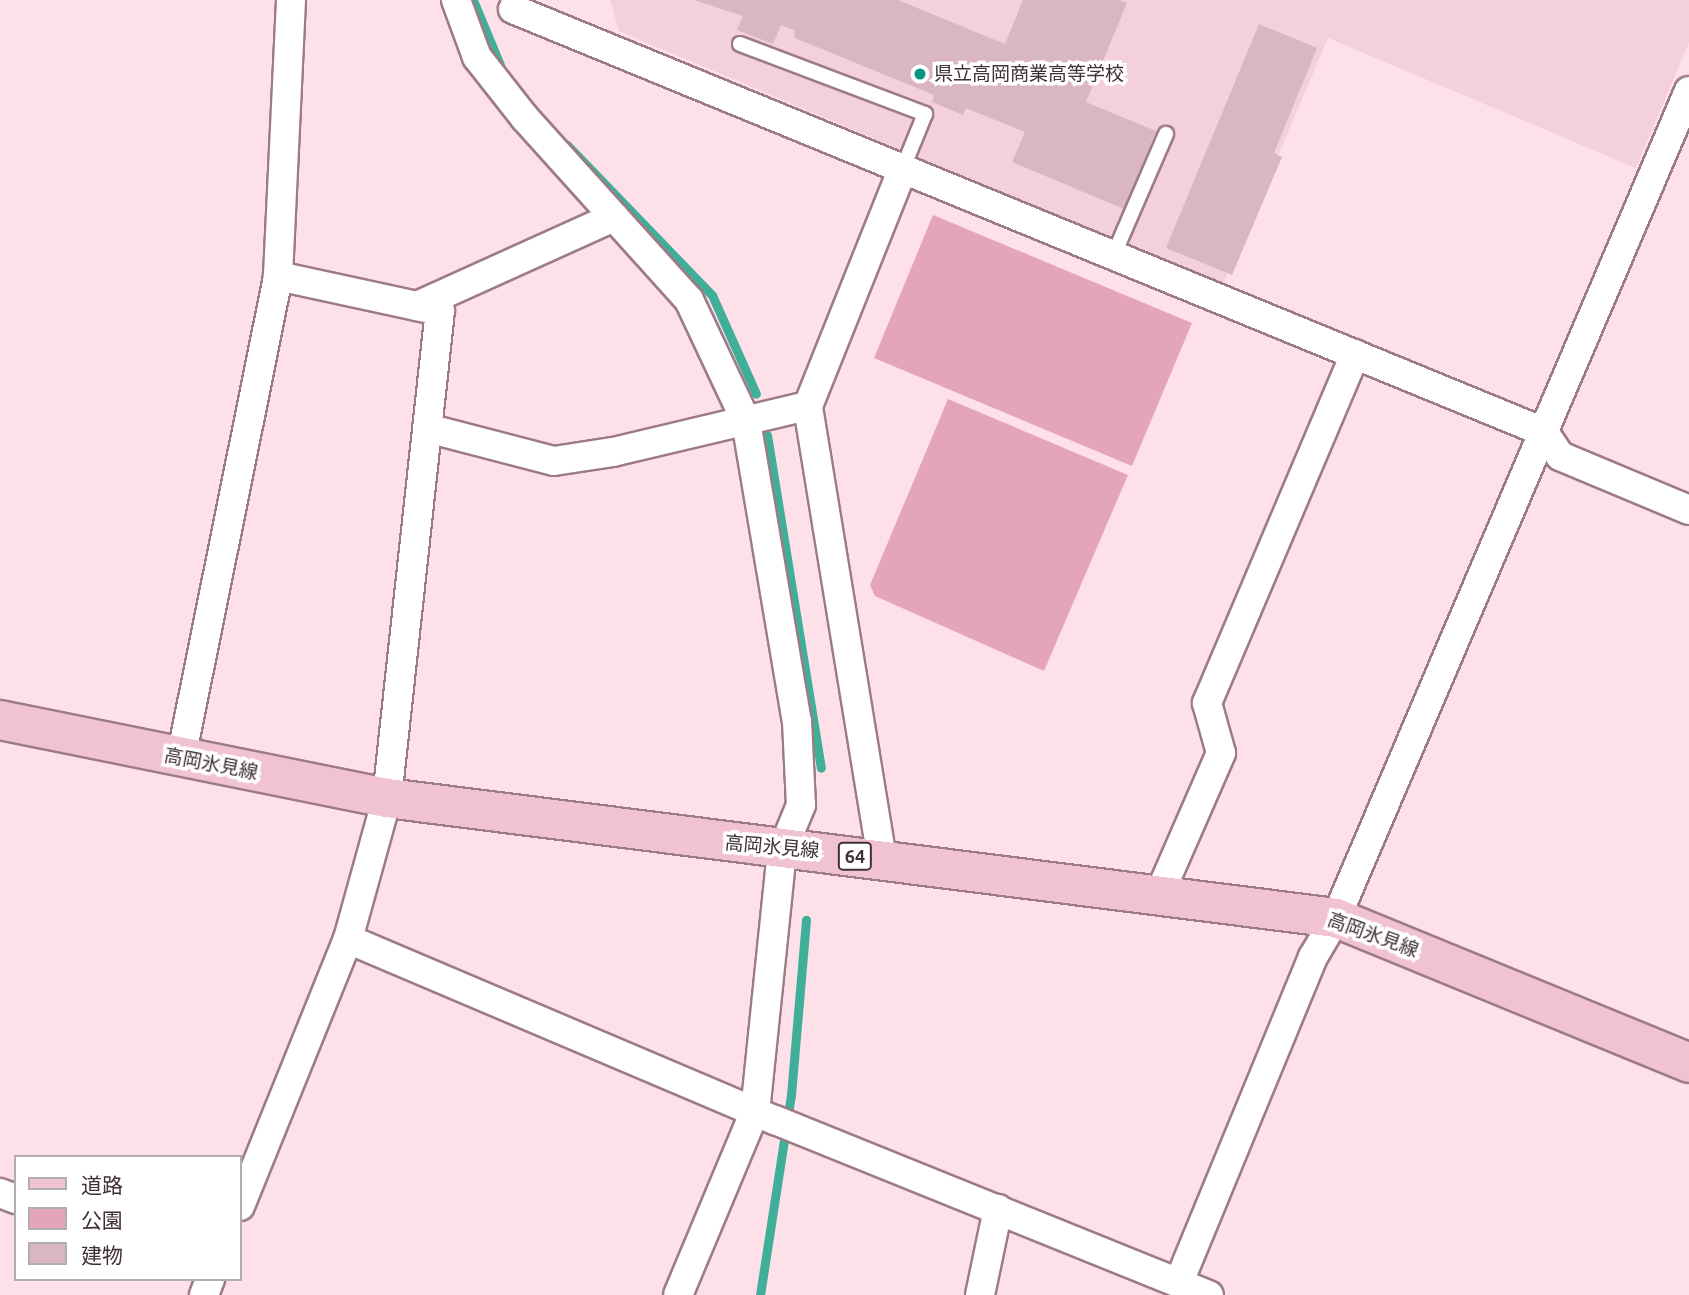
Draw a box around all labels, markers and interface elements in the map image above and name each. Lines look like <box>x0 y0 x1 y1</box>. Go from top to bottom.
place label: 県立高岡商業高等学校 <box>934 63 1124 85</box>
marker: 県立高岡商業高等学校 <box>912 66 928 82</box>
street label: 高岡氷見線 <box>162 744 260 784</box>
street label: 高岡氷見線 <box>724 832 820 862</box>
road number: 64 <box>838 842 872 870</box>
street label: 高岡氷見線 <box>1324 908 1422 962</box>
legend <box>14 1155 242 1281</box>
text: 道路 <box>81 1173 123 1197</box>
text: 公園 <box>81 1208 123 1232</box>
text: 建物 <box>81 1243 123 1267</box>

